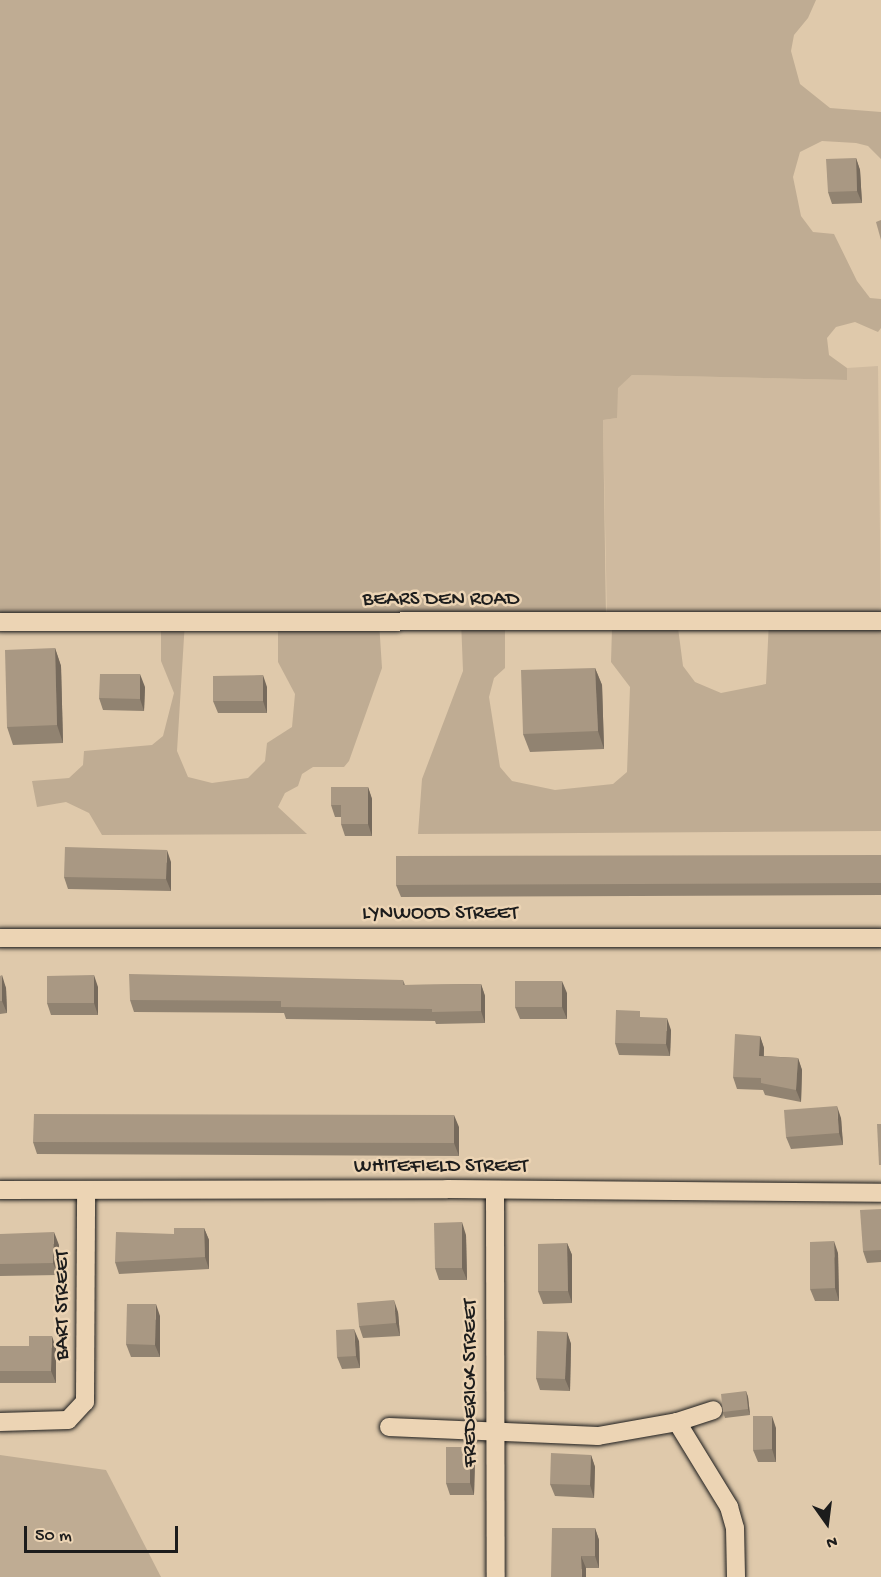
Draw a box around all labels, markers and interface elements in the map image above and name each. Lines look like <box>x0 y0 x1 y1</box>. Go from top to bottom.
street label: BEARS DEN ROAD <box>362 588 520 614</box>
street label: LYNWOOD STREET <box>362 902 518 928</box>
street label: WHITEFIELD STREET <box>354 1155 528 1181</box>
street label: BART STREET <box>51 1250 77 1360</box>
street label: FREDERICK STREET <box>459 1299 485 1467</box>
north arrow <box>797 1493 857 1553</box>
scale bar <box>27 1514 182 1552</box>
text: 50 m <box>35 1526 72 1547</box>
text: N <box>824 1530 839 1551</box>

